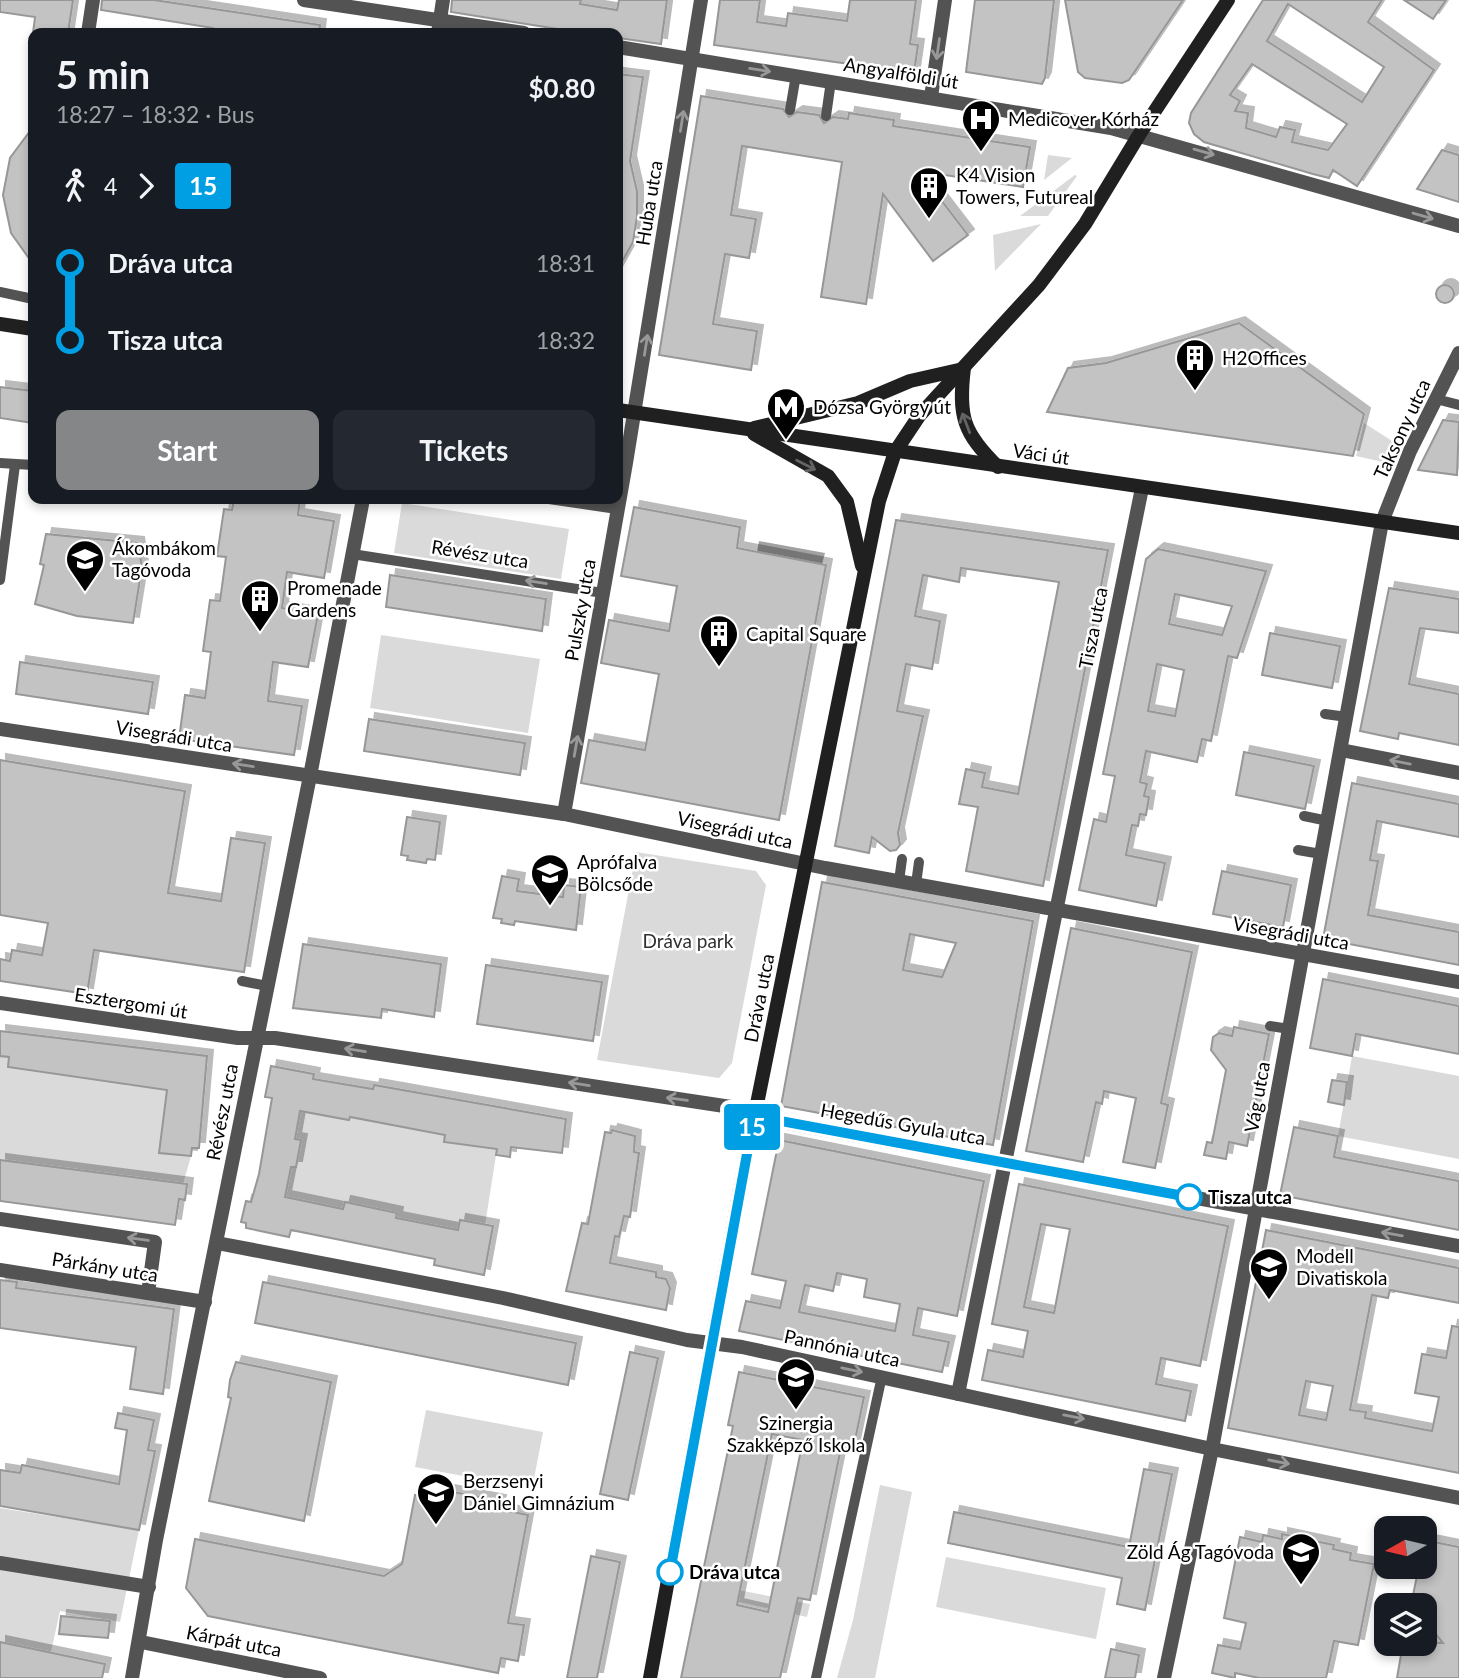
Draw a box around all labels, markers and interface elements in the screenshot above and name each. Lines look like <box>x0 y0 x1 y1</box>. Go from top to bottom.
one-way arrow <box>931 37 944 59</box>
text: 5 min <box>56 51 150 97</box>
street label: Angyalföldi út <box>842 52 960 93</box>
one-way arrow <box>748 63 771 76</box>
text: $0.80 <box>529 72 595 104</box>
hospital icon: Medicover Kórház <box>960 98 1002 153</box>
text: 18:27 – 18:32 · Bus <box>56 100 255 128</box>
place label: Medicover Kórház <box>1008 107 1159 130</box>
one-way arrow <box>676 110 689 133</box>
one-way arrow <box>1193 147 1215 160</box>
street label: Huba utca <box>630 159 667 247</box>
place label: K4 Vision Towers, Futureal <box>956 163 1093 208</box>
building icon: K4 Vision Towers, Futureal <box>908 165 950 220</box>
icon: walk <box>56 167 94 205</box>
icon: forward <box>127 167 165 205</box>
text: 15 <box>189 171 217 200</box>
text: 4 <box>104 172 117 200</box>
one-way arrow <box>1412 210 1434 223</box>
text: Dráva utca <box>108 247 233 279</box>
text: 18:31 <box>536 249 595 277</box>
text: Tisza utca <box>108 324 223 356</box>
text: 18:32 <box>536 326 595 354</box>
one-way arrow <box>639 334 652 357</box>
building icon: H2Offices <box>1174 337 1216 392</box>
place label: H2Offices <box>1222 346 1307 369</box>
street label: Taksony utca <box>1368 375 1435 482</box>
metro station icon: Dózsa György út <box>765 386 807 441</box>
place label: Dózsa György út <box>813 395 951 418</box>
button: Start <box>56 410 319 490</box>
button: Tickets <box>333 410 595 490</box>
one-way arrow <box>959 412 972 434</box>
street label: Váci út <box>1011 438 1071 469</box>
one-way arrow <box>795 458 816 472</box>
street label: Révész utca <box>430 534 530 573</box>
place label: Ákombákom Tagóvoda <box>112 536 216 581</box>
school or university icon: Ákombákom Tagóvoda <box>64 538 106 593</box>
street label: Pulszky utca <box>559 557 600 663</box>
one-way arrow <box>525 575 547 588</box>
place label: Promenade Gardens <box>287 576 382 621</box>
building icon: Promenade Gardens <box>239 578 281 633</box>
street label: Tisza utca <box>1073 585 1112 671</box>
building icon: Capital Square <box>698 613 740 668</box>
place label: Capital Square <box>746 622 866 645</box>
street label: Visegrádi utca <box>114 715 234 756</box>
one-way arrow <box>570 735 583 758</box>
one-way arrow <box>1389 754 1412 768</box>
one-way arrow <box>232 759 255 772</box>
street label: Visegrádi utca <box>675 806 795 853</box>
place label: Aprófalva Bölcsőde <box>577 850 657 895</box>
school or university icon: Aprófalva Bölcsőde <box>529 852 571 907</box>
street label: Visegrádi utca <box>1231 911 1351 954</box>
park label: Dráva park <box>643 929 734 952</box>
street label: Dráva utca <box>739 952 778 1044</box>
street label: Esztergomi út <box>73 982 189 1023</box>
one-way arrow <box>344 1043 366 1056</box>
street label: Vág utca <box>1239 1060 1274 1134</box>
street label: Révész utca <box>201 1061 242 1162</box>
one-way arrow <box>569 1077 591 1090</box>
one-way arrow <box>666 1092 689 1105</box>
street label: Hegedűs Gyula utca <box>819 1098 987 1149</box>
line badge: 15 <box>720 1104 784 1150</box>
text: 15 <box>738 1112 766 1141</box>
marker: Tisza utca <box>1176 1184 1202 1210</box>
place label: Tisza utca <box>1208 1185 1292 1208</box>
one-way arrow <box>1381 1227 1404 1240</box>
one-way arrow <box>127 1233 150 1246</box>
place label: Modell Divatiskola <box>1296 1244 1387 1289</box>
school or university icon: Modell Divatiskola <box>1248 1246 1290 1301</box>
street label: Párkány utca <box>50 1247 160 1286</box>
street label: Pannónia utca <box>782 1324 902 1371</box>
school or university icon: Szinergia Szakképző Iskola <box>775 1356 817 1411</box>
one-way arrow <box>840 1363 863 1377</box>
place label: Szinergia Szakképző Iskola <box>727 1411 865 1456</box>
one-way arrow <box>1062 1411 1085 1425</box>
one-way arrow <box>1267 1455 1290 1469</box>
place label: Berzsenyi Dániel Gimnázium <box>463 1469 615 1514</box>
school or university icon: Berzsenyi Dániel Gimnázium <box>415 1471 457 1526</box>
north arrow <box>1374 1516 1437 1578</box>
map controls <box>1374 1516 1437 1656</box>
school or university icon: Zöld Ág Tagóvoda <box>1280 1531 1322 1586</box>
place label: Zöld Ág Tagóvoda <box>1127 1540 1274 1563</box>
marker: Dráva utca <box>657 1559 683 1585</box>
place label: Dráva utca <box>689 1560 780 1583</box>
button: layers <box>1374 1593 1437 1656</box>
street label: Kárpát utca <box>185 1620 284 1661</box>

